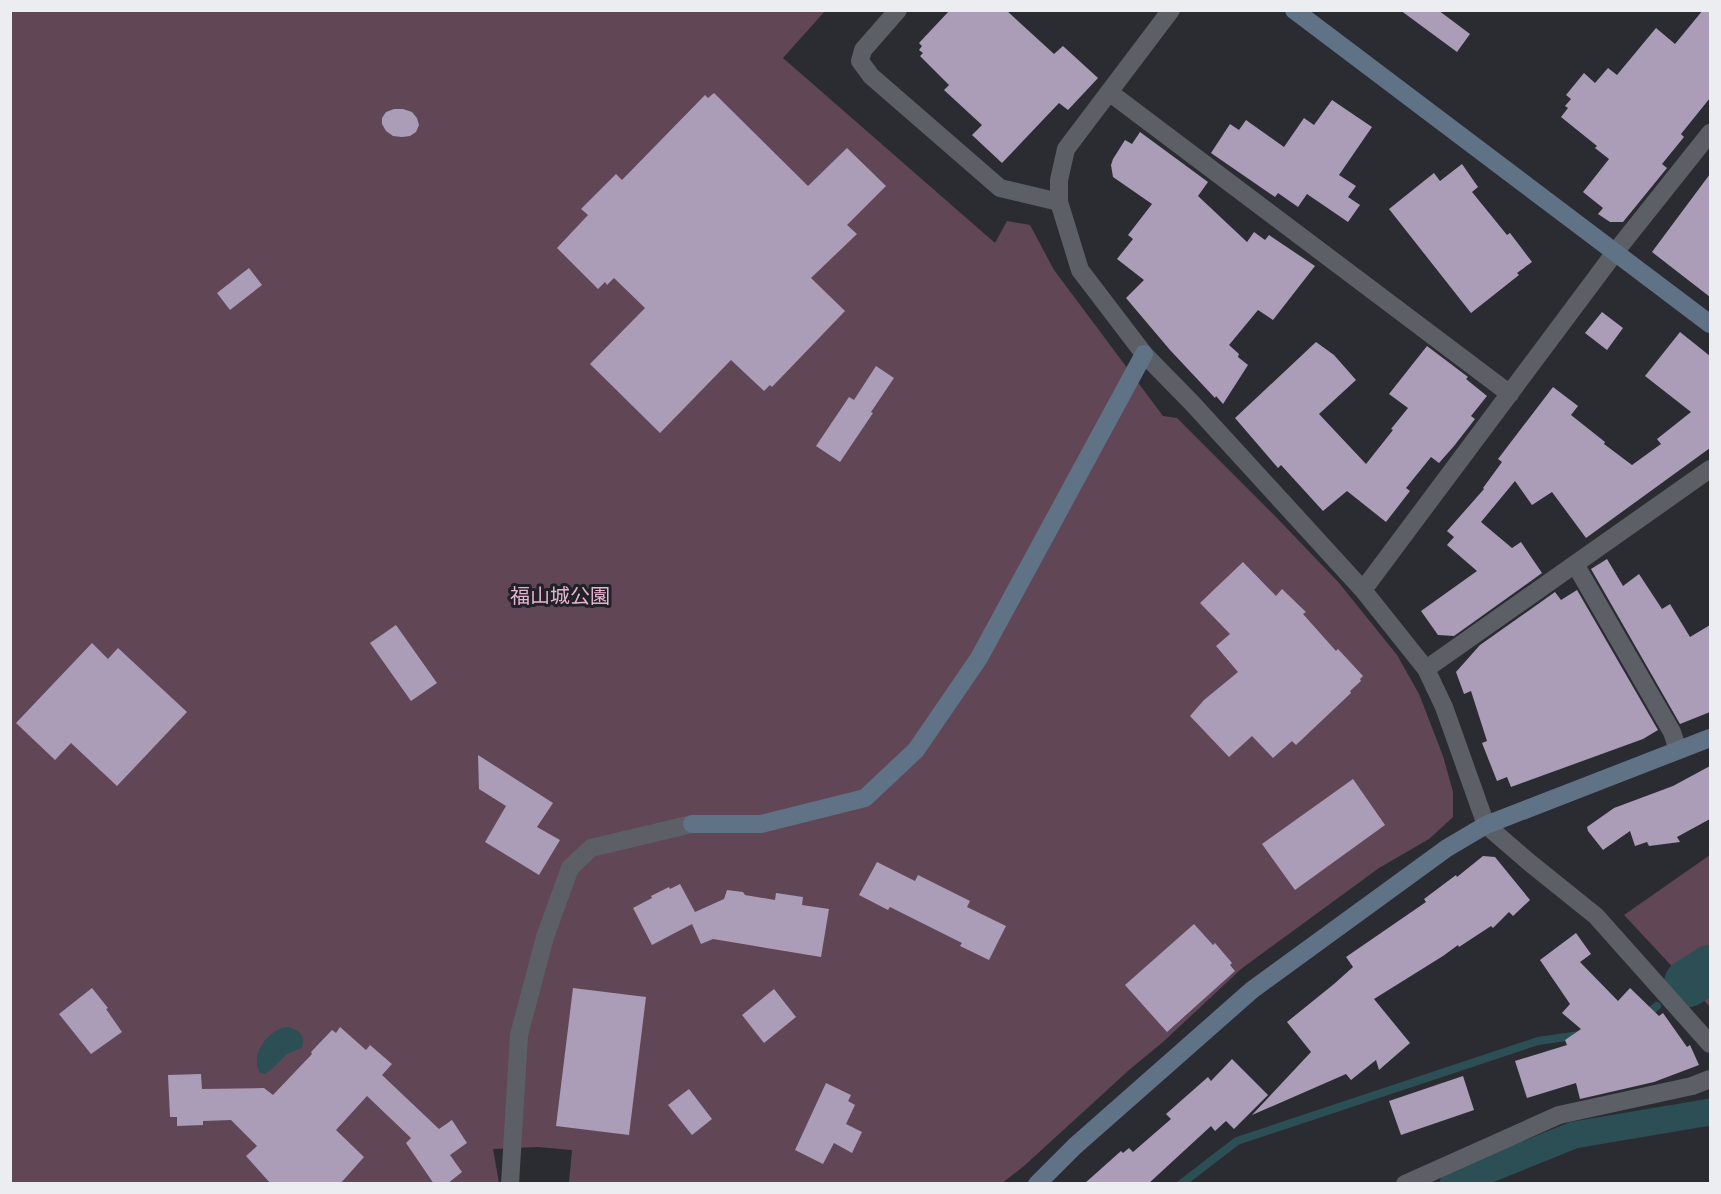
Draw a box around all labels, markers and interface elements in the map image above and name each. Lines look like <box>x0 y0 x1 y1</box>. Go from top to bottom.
park label: 福山城公園 <box>510 582 610 609</box>

